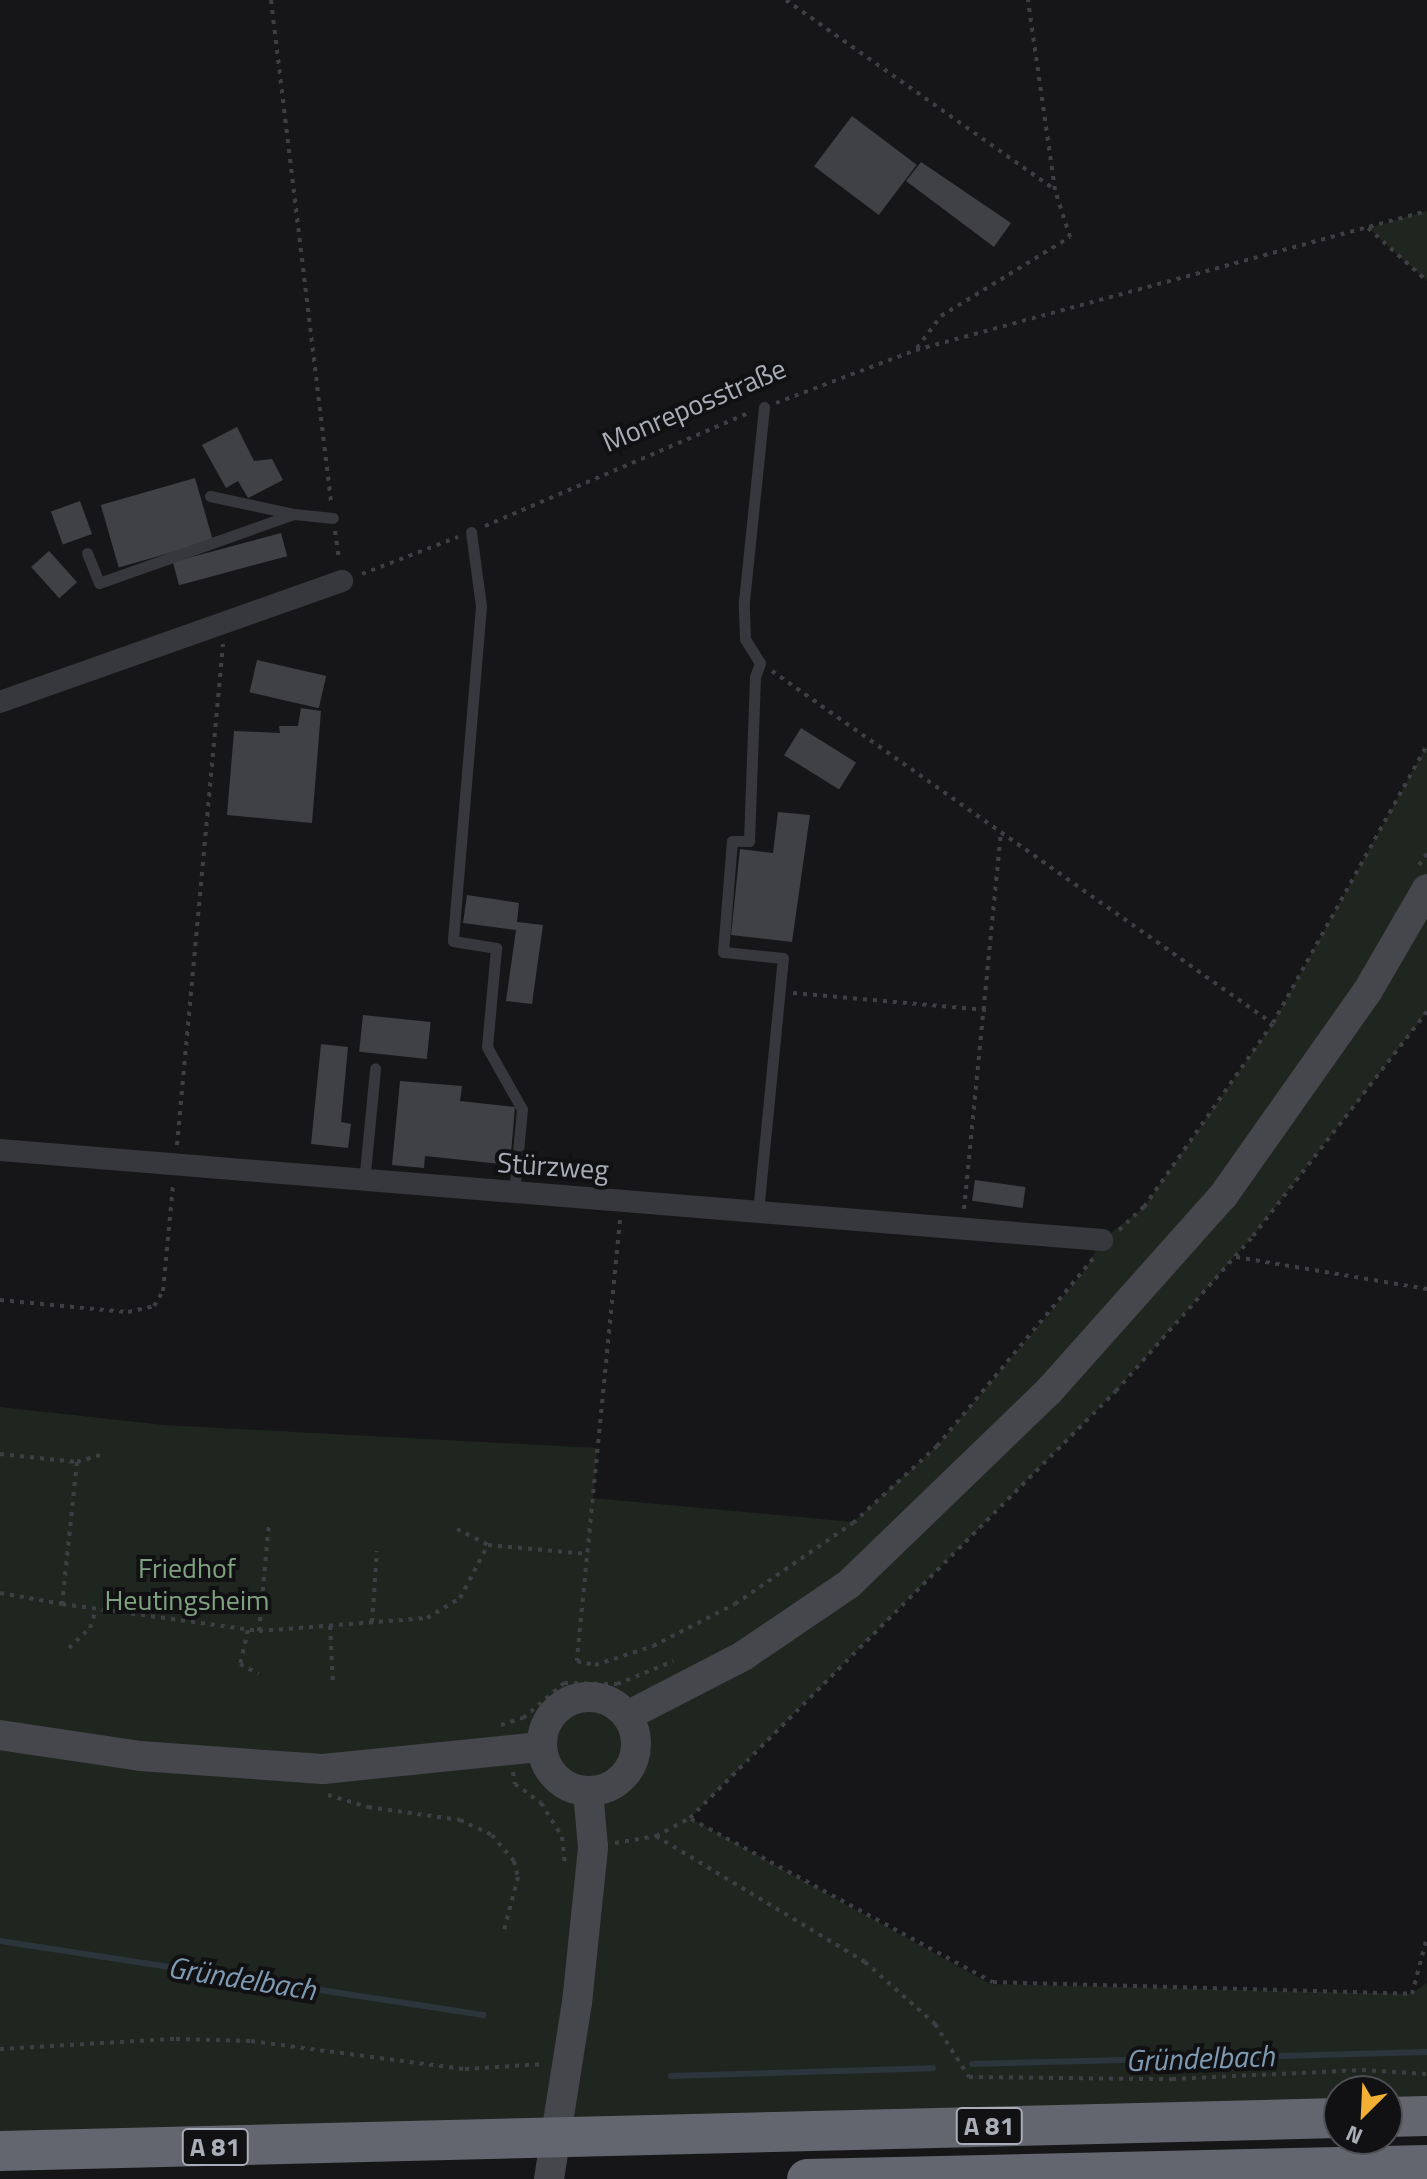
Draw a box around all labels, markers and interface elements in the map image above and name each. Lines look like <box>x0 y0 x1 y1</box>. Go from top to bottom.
street label: Monreposstraße <box>597 351 791 459</box>
street label: Stürzweg <box>496 1145 610 1187</box>
park label: Friedhof Heutingsheim <box>105 1551 269 1617</box>
water label: Gründelbach <box>166 1949 318 2007</box>
water label: Gründelbach <box>1125 2037 1275 2079</box>
north arrow <box>1323 2075 1403 2155</box>
road number: A 81 <box>955 2104 1023 2148</box>
text: N <box>1340 2116 1368 2154</box>
road number: A 81 <box>181 2125 249 2169</box>

